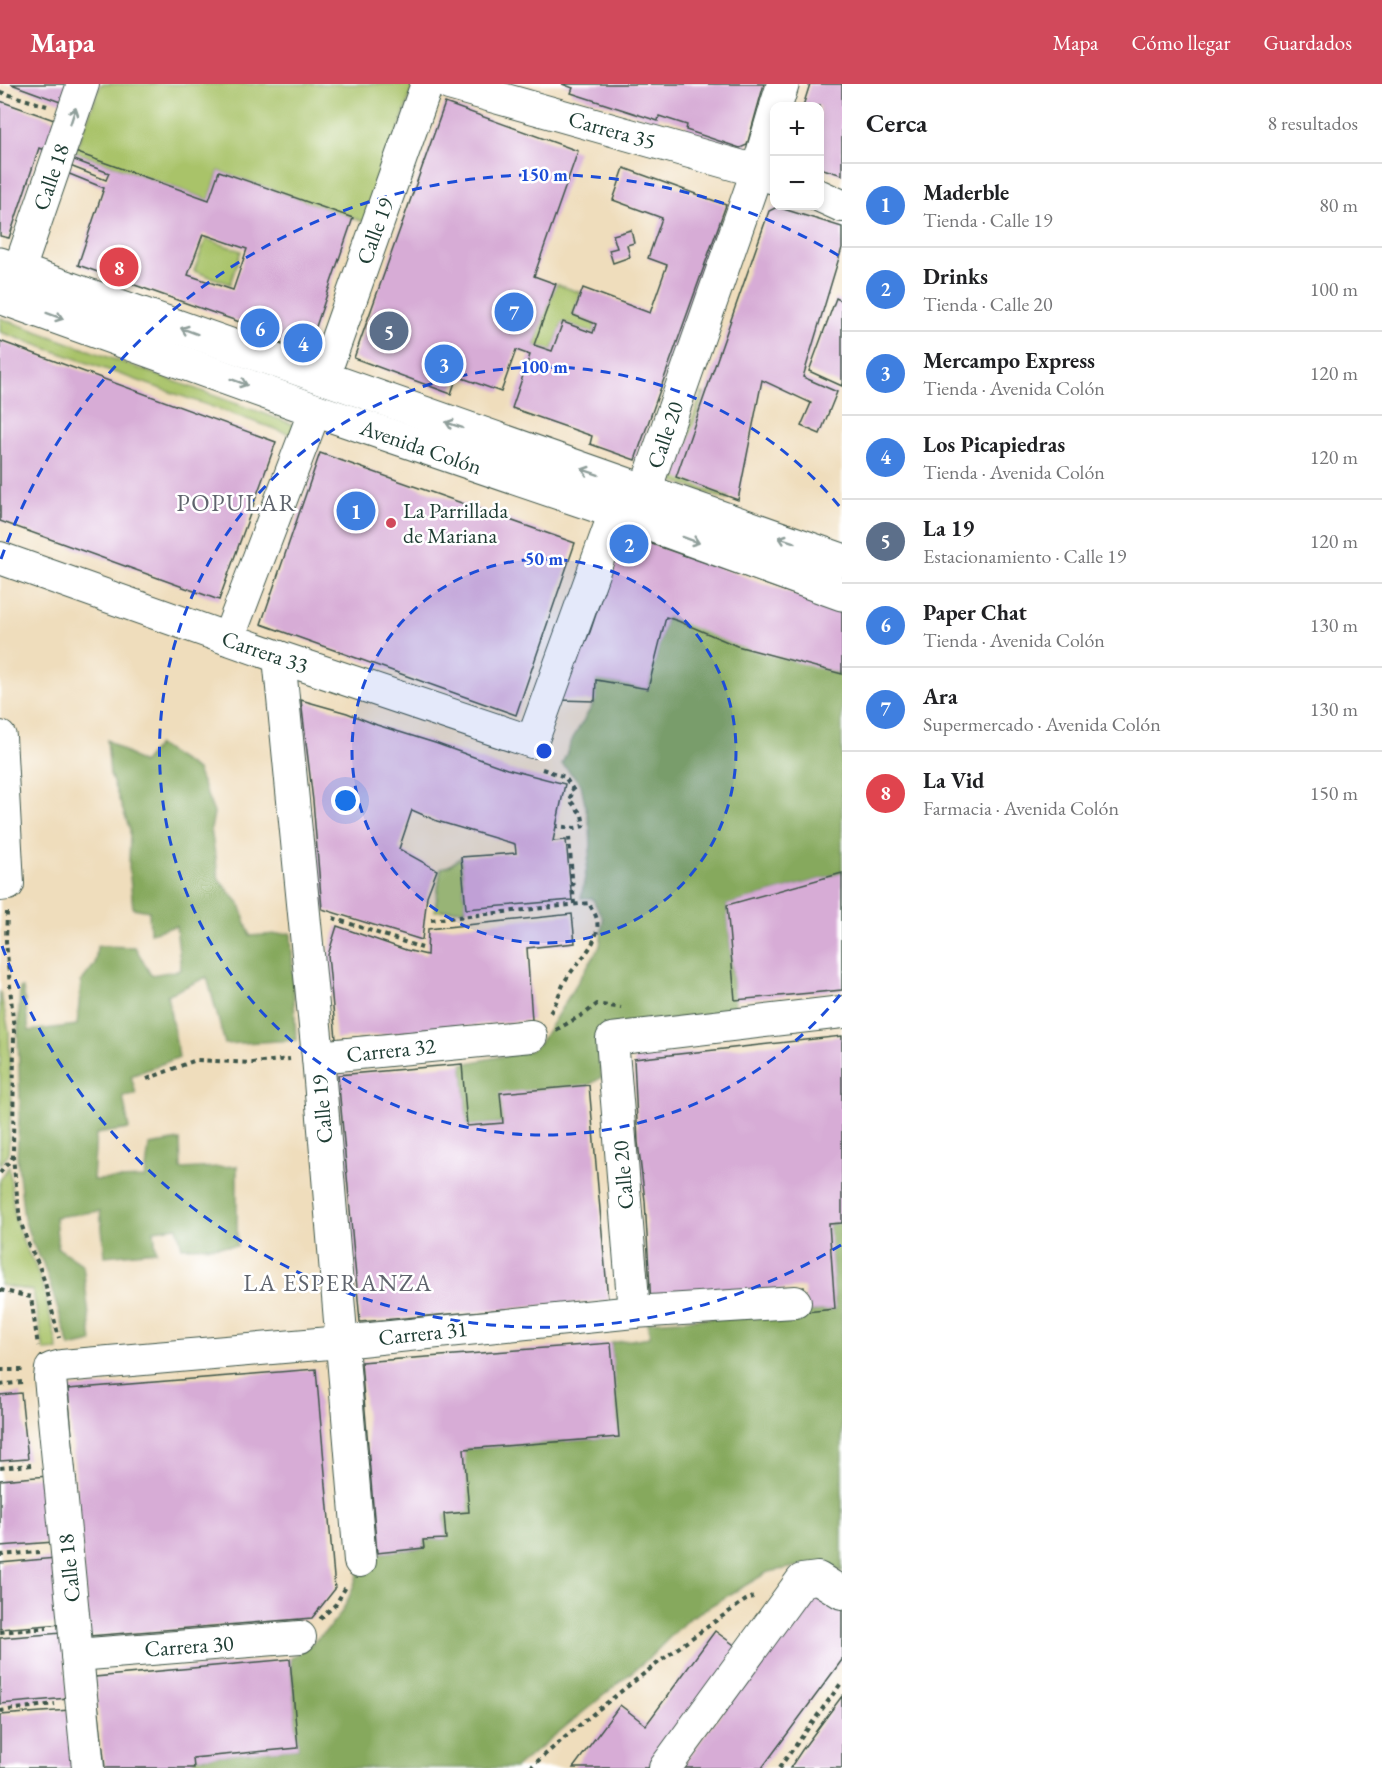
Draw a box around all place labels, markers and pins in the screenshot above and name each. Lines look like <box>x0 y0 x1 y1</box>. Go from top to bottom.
pin: 8 <box>100 244 138 290</box>
pin: 7 <box>494 290 534 334</box>
pin: 6 <box>240 306 280 350</box>
pin: 5 <box>370 308 408 354</box>
pin: 4 <box>284 320 322 366</box>
pin: 3 <box>424 342 464 386</box>
pin: 1 <box>336 488 376 534</box>
place label: La Parrillada de Mariana <box>403 496 508 550</box>
marker: La Parrillada de Mariana <box>384 516 398 530</box>
pin: 2 <box>610 522 648 566</box>
centre of rings <box>534 741 554 761</box>

